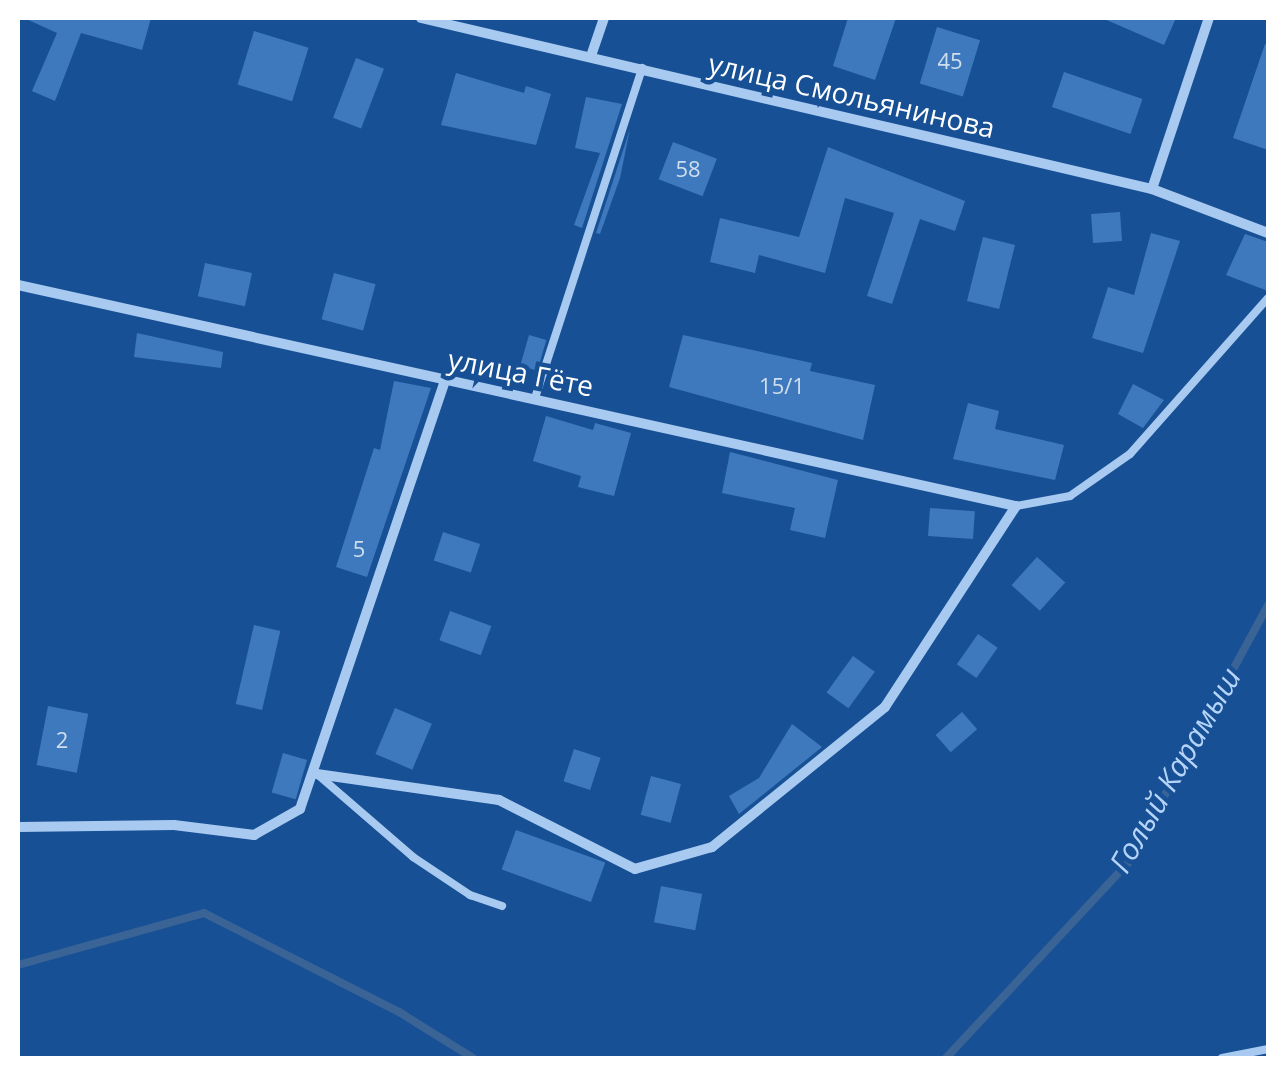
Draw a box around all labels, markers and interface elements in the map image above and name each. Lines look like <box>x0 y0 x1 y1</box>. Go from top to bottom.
street label: улица Смольянинова <box>705 46 999 144</box>
house number: 45 <box>937 48 963 74</box>
house number: 58 <box>675 156 701 182</box>
street label: улица Гёте <box>445 341 597 403</box>
house number: 15/1 <box>759 373 805 399</box>
house number: 5 <box>353 536 365 562</box>
water label: Голый Карамыш <box>1102 661 1248 879</box>
house number: 2 <box>56 727 68 753</box>

